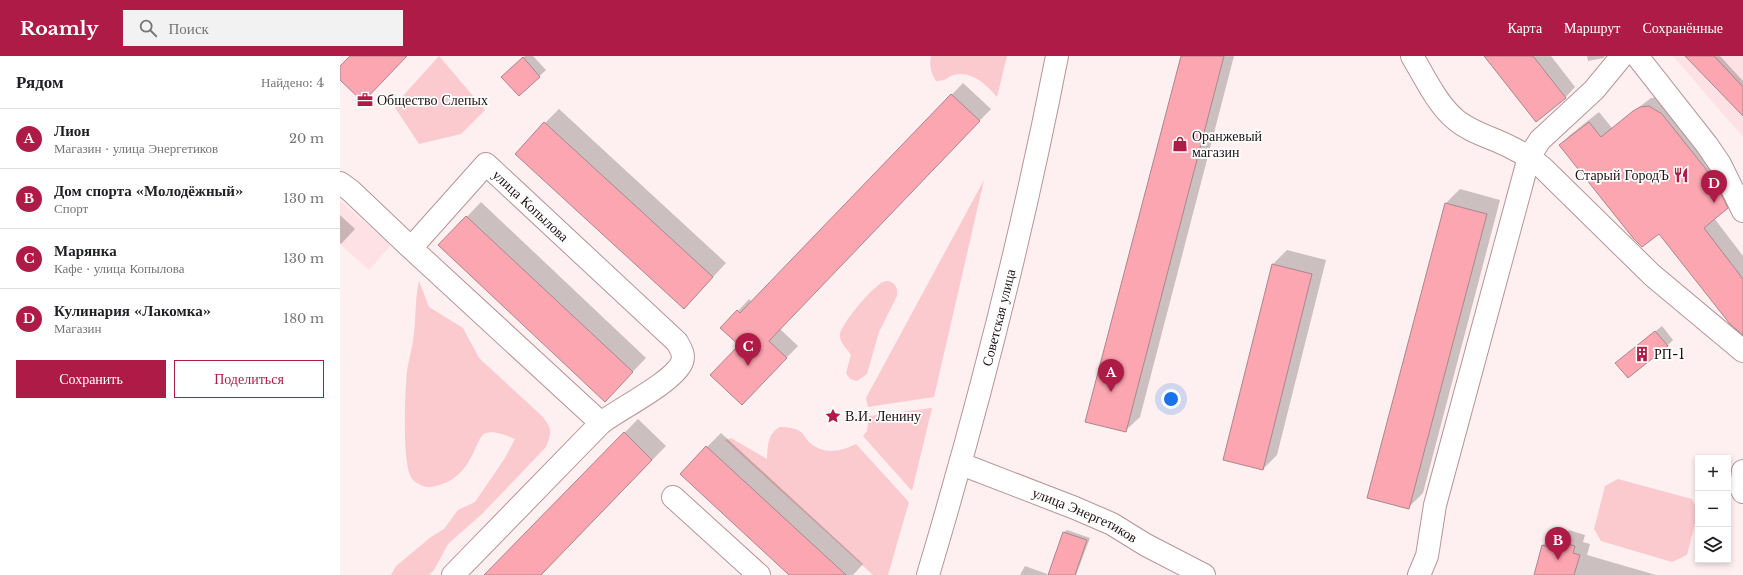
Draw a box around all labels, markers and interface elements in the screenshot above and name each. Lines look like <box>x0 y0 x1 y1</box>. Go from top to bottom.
search box <box>123 10 403 46</box>
text: Roamly <box>20 17 99 40</box>
icon: search <box>137 17 159 39</box>
text: Поиск <box>169 19 209 38</box>
text: Карта <box>1507 19 1542 37</box>
text: Маршрут <box>1564 19 1620 37</box>
text: Сохранённые <box>1642 19 1723 37</box>
text: Рядом <box>16 72 64 93</box>
text: Найдено: 4 <box>261 74 324 91</box>
office icon: Общество Слепых <box>356 91 374 109</box>
place label: Общество Слепых <box>377 91 488 109</box>
text: Лион <box>54 121 90 140</box>
place label: Оранжевый магазин <box>1192 127 1263 161</box>
text: A <box>24 130 34 147</box>
text: 20 m <box>289 130 324 147</box>
shop icon: Оранжевый магазин <box>1171 135 1189 153</box>
text: Магазин · улица Энергетиков <box>54 140 218 157</box>
street label: улица Копылова <box>489 166 573 246</box>
place label: Старый ГородЪ <box>1575 166 1669 184</box>
restaurant icon: Старый ГородЪ <box>1672 166 1690 184</box>
pin: D <box>1701 170 1727 203</box>
text: Дом спорта «Молодёжный» <box>54 181 243 200</box>
text: B <box>24 190 34 207</box>
text: 130 m <box>283 190 324 207</box>
text: Спорт <box>54 200 88 217</box>
text: Марянка <box>54 241 117 260</box>
text: C <box>24 250 34 267</box>
text: 130 m <box>283 250 324 267</box>
text: Кафе · улица Копылова <box>54 260 184 277</box>
street label: Советская улица <box>978 266 1020 368</box>
text: Кулинария «Лакомка» <box>54 301 211 320</box>
text: D <box>23 310 35 327</box>
text: 180 m <box>283 310 324 327</box>
text: Магазин <box>54 320 101 337</box>
pin: C <box>735 333 761 366</box>
building icon: РП-1 <box>1633 345 1651 363</box>
place label: РП-1 <box>1654 345 1685 363</box>
pin: A <box>1098 359 1124 392</box>
button: Сохранить <box>16 360 166 398</box>
button: Поделиться <box>174 360 324 398</box>
your location <box>1161 389 1181 409</box>
place icon: В.И. Ленину <box>824 407 842 425</box>
place label: В.И. Ленину <box>845 407 921 425</box>
map controls <box>1695 455 1731 563</box>
button: + <box>1695 455 1731 491</box>
street label: улица Энергетиков <box>1030 483 1141 547</box>
button: − <box>1695 491 1731 527</box>
pin: B <box>1545 527 1571 560</box>
button: layers <box>1695 527 1731 563</box>

